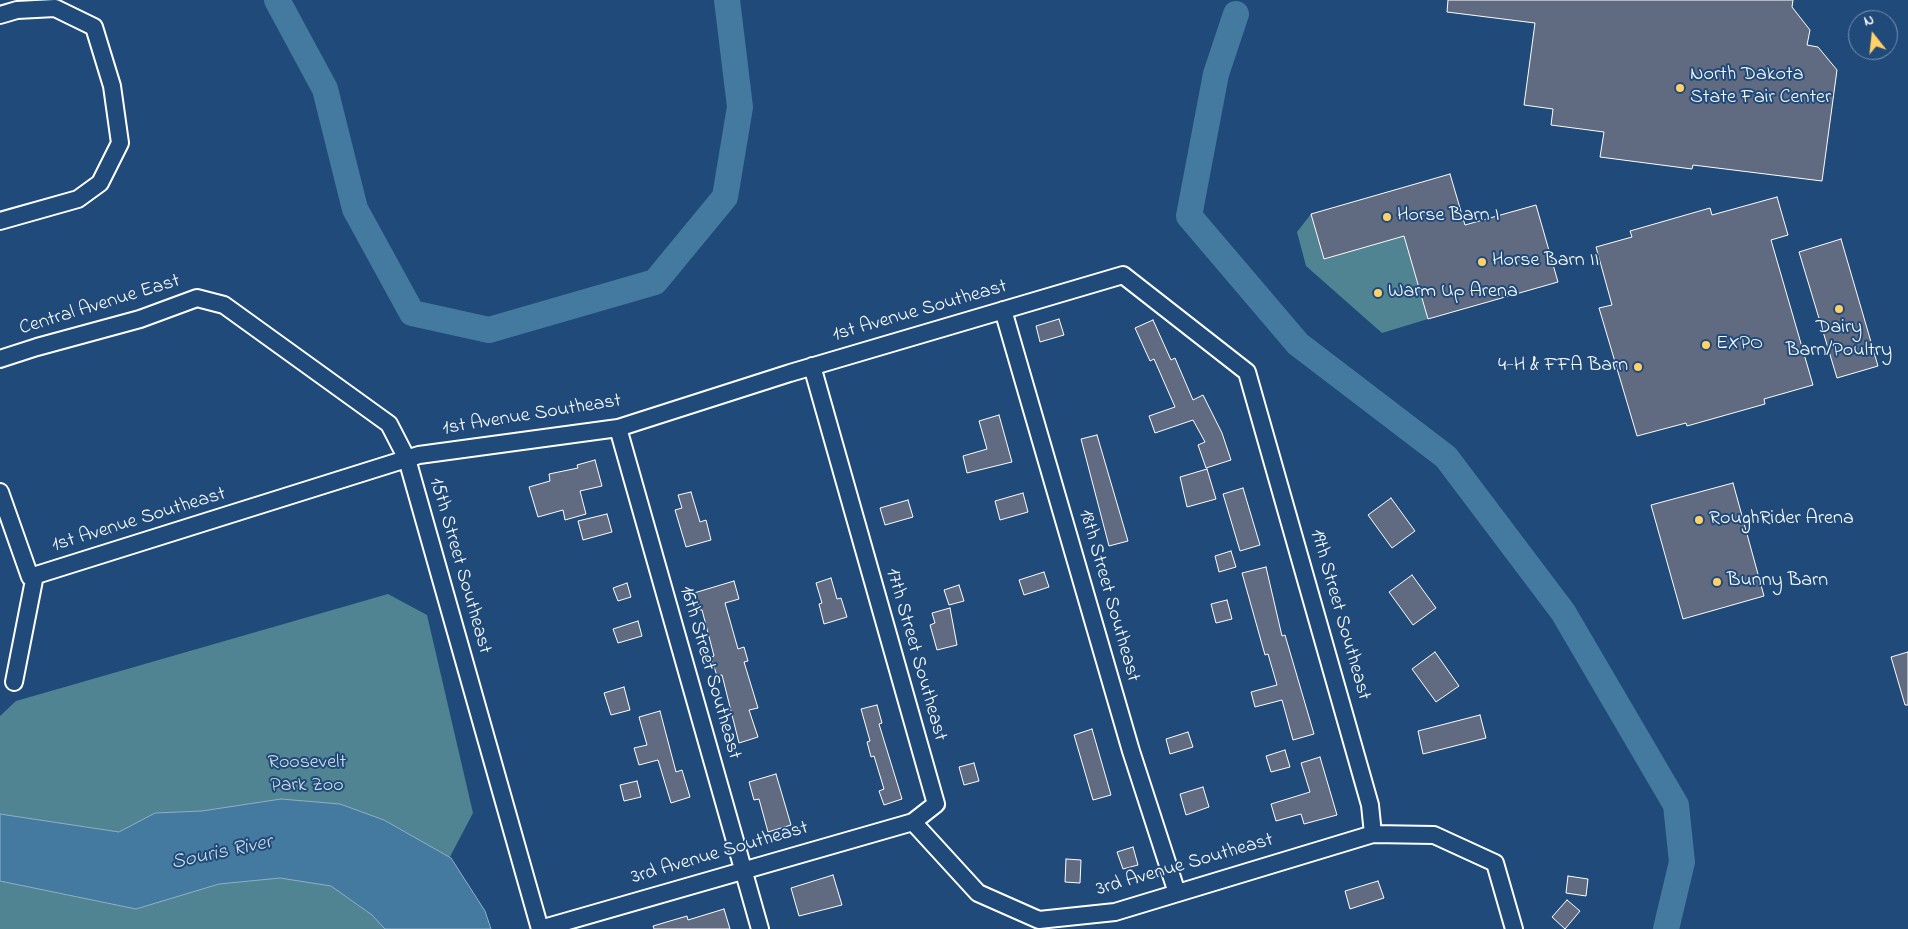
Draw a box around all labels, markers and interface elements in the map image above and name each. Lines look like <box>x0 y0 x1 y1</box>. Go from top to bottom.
north arrow <box>1848 10 1898 60</box>
text: N <box>1862 10 1876 32</box>
place label: North Dakota State Fair Center <box>1690 64 1831 111</box>
marker: North Dakota State Fair Center <box>1674 82 1686 94</box>
place label: Horse Barn I <box>1397 205 1499 229</box>
marker: Horse Barn I <box>1381 211 1393 223</box>
place label: Horse Barn II <box>1492 250 1599 274</box>
marker: Horse Barn II <box>1476 256 1488 268</box>
street label: Central Avenue East <box>17 270 183 342</box>
street label: 1st Avenue Southeast <box>830 276 1010 348</box>
place label: Warm Up Arena <box>1388 281 1518 305</box>
marker: Warm Up Arena <box>1372 287 1384 299</box>
marker: Dairy Barn/Poultry <box>1833 303 1845 315</box>
place label: Dairy Barn/Poultry <box>1786 317 1892 364</box>
place label: EXPO <box>1716 333 1763 357</box>
marker: EXPO <box>1700 339 1712 351</box>
place label: 4-H & FFA Barn <box>1498 355 1628 379</box>
marker: 4-H & FFA Barn <box>1632 361 1644 373</box>
street label: 1st Avenue Southeast <box>441 390 623 442</box>
street label: 15th Street Southeast <box>422 475 496 657</box>
street label: 1st Avenue Southeast <box>49 483 229 559</box>
street label: 18th Street Southeast <box>1072 507 1144 685</box>
place label: RoughRider Arena <box>1709 508 1854 532</box>
marker: RoughRider Arena <box>1693 514 1705 526</box>
street label: 19th Street Southeast <box>1303 527 1375 703</box>
street label: 17th Street Southeast <box>879 566 951 744</box>
place label: Bunny Barn <box>1727 570 1828 594</box>
marker: Bunny Barn <box>1711 576 1723 588</box>
street label: 16th Street Southeast <box>673 584 745 762</box>
park label: Roosevelt Park Zoo <box>268 752 346 799</box>
street label: 3rd Avenue Southeast <box>629 817 811 891</box>
street label: 3rd Avenue Southeast <box>1094 829 1276 903</box>
water label: Souris River <box>169 831 275 877</box>

